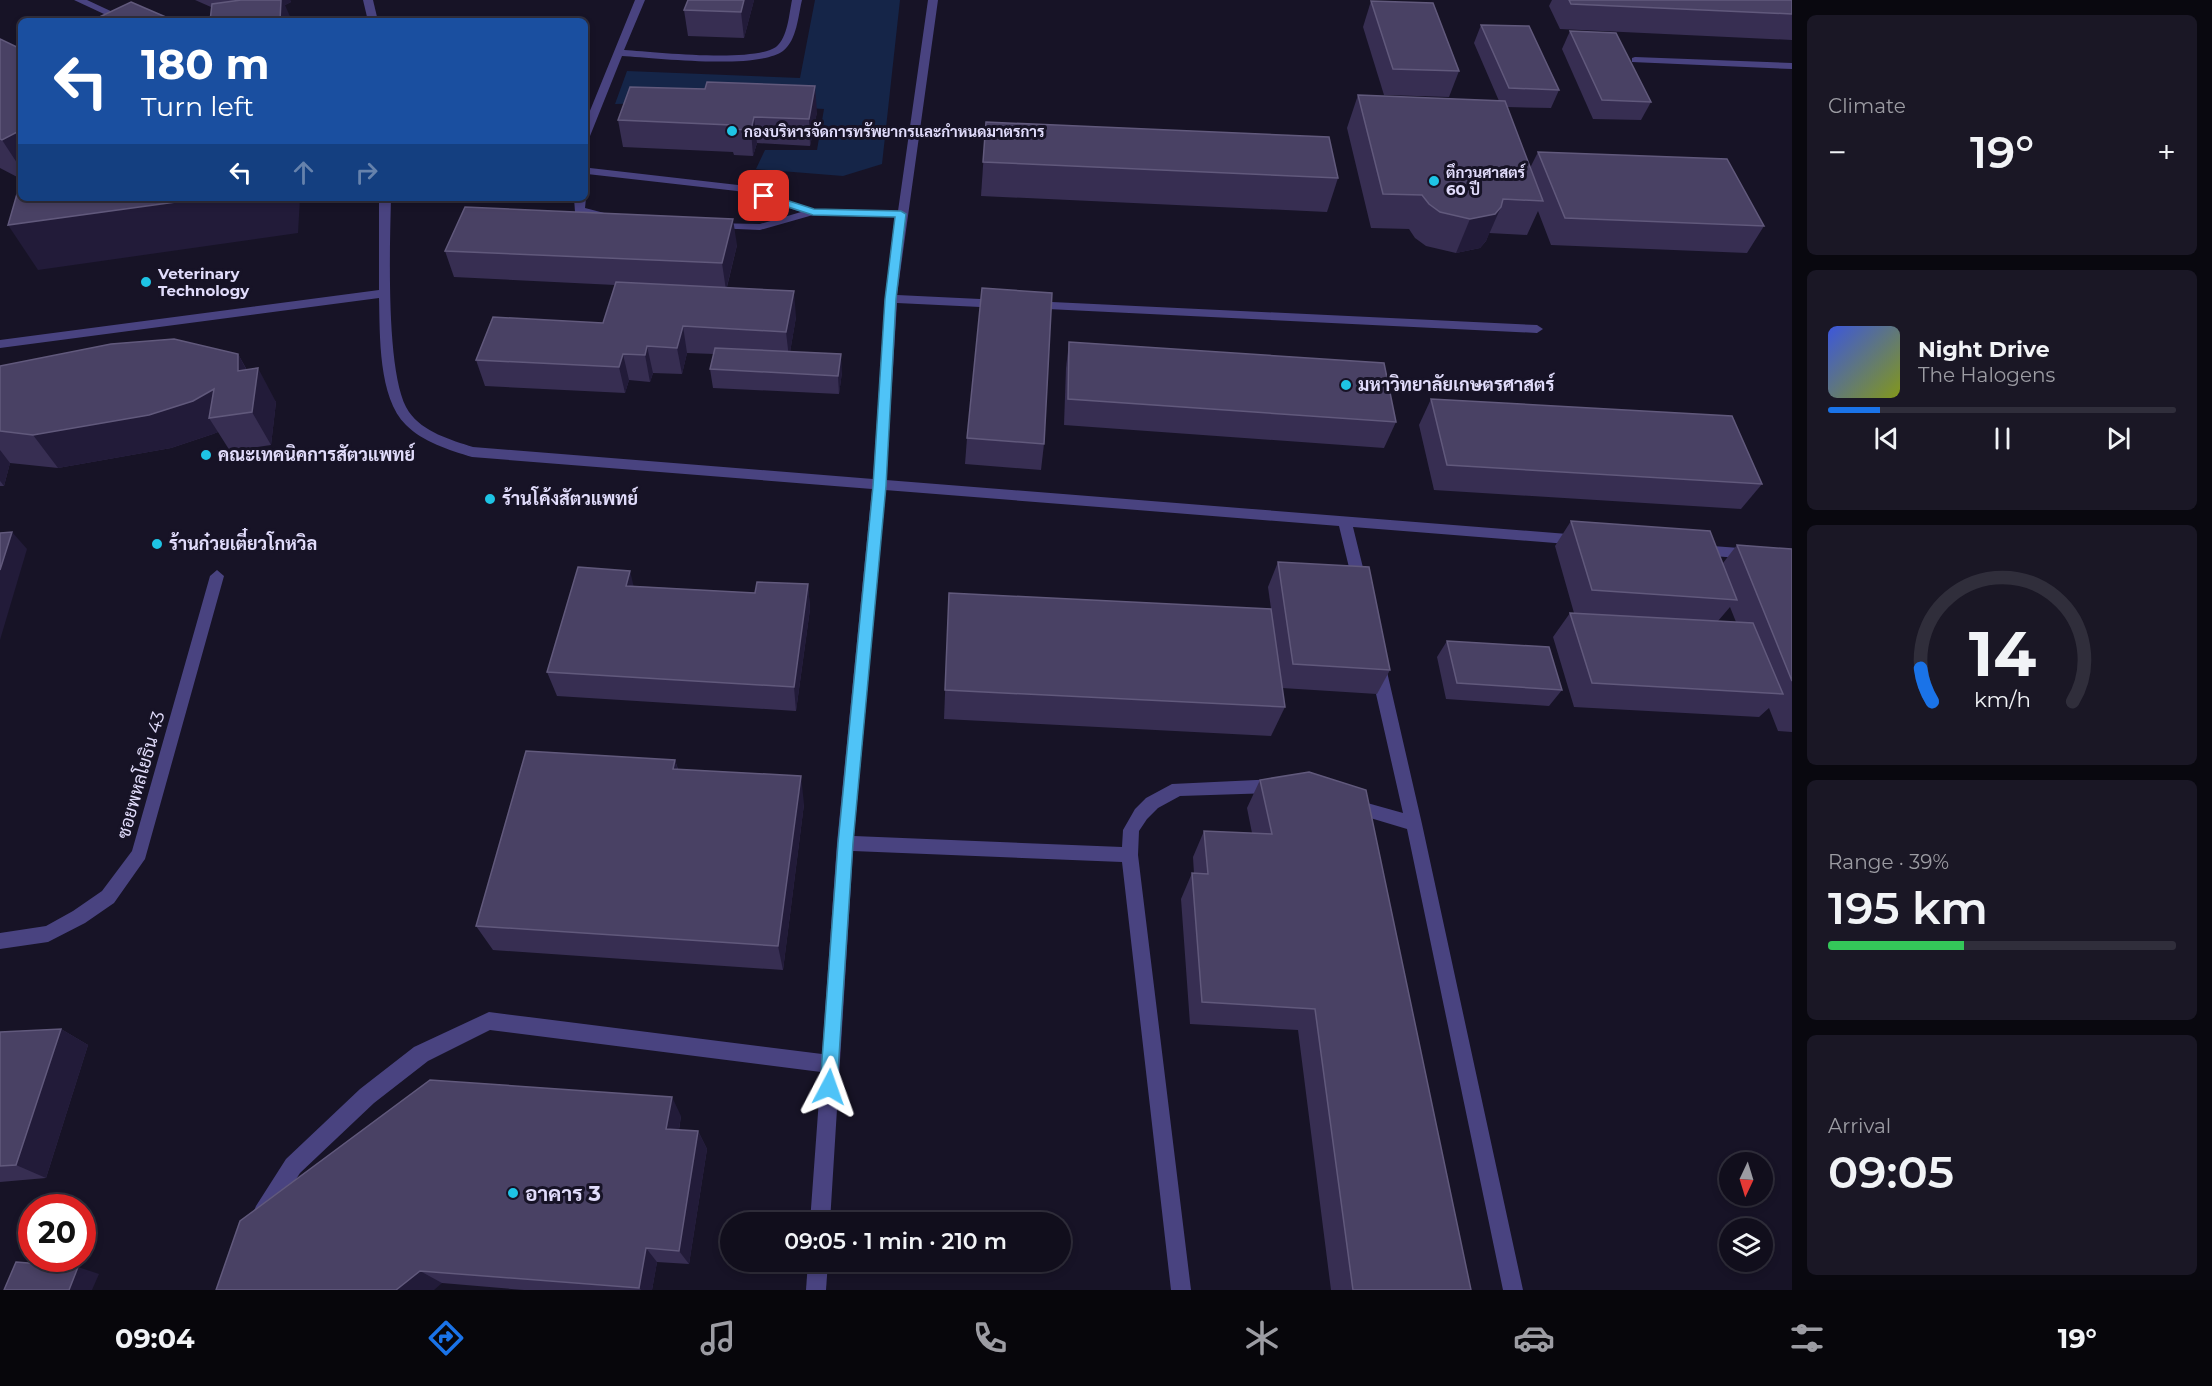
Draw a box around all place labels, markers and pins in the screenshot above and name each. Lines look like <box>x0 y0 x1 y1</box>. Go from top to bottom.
place label: กองบริหารจัดการทรัพยากรและกำหนดมาตรการ <box>744 122 1045 141</box>
marker: กองบริหารจัดการทรัพยากรและกำหนดมาตรการ <box>725 124 739 138</box>
place label: ตึกวนศาสตร์ 60 ปี <box>1446 163 1526 199</box>
pin <box>738 170 789 221</box>
marker: ตึกวนศาสตร์ 60 ปี <box>1427 174 1441 188</box>
place label: Veterinary Technology <box>157 264 250 300</box>
marker: Veterinary Technology <box>139 275 153 289</box>
place label: มหาวิทยาลัยเกษตรศาสตร์ <box>1358 372 1556 396</box>
marker: มหาวิทยาลัยเกษตรศาสตร์ <box>1339 378 1353 392</box>
place label: คณะเทคนิคการสัตวแพทย์ <box>218 442 416 466</box>
marker: คณะเทคนิคการสัตวแพทย์ <box>199 448 213 462</box>
place label: ร้านโค้งสัตวแพทย์ <box>502 486 639 510</box>
marker: ร้านโค้งสัตวแพทย์ <box>483 492 497 506</box>
place label: ร้านก๋วยเตี๋ยวโกหวิล <box>169 528 317 555</box>
marker: ร้านก๋วยเตี๋ยวโกหวิล <box>150 537 164 551</box>
place label: อาคาร 3 <box>525 1181 601 1206</box>
marker: อาคาร 3 <box>506 1186 520 1200</box>

